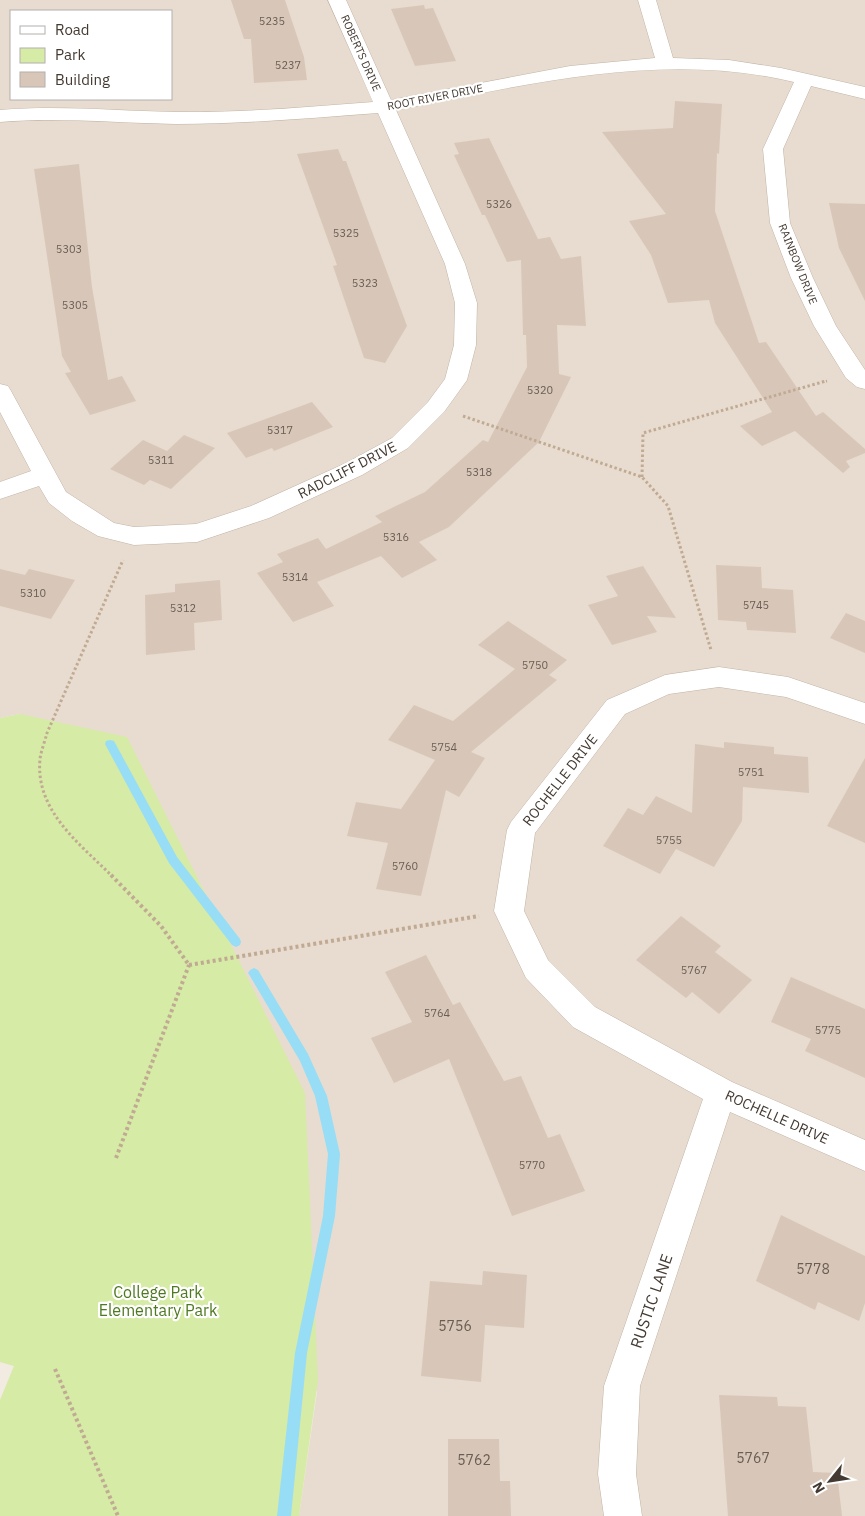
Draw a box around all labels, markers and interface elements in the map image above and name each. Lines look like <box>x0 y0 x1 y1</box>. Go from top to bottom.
legend <box>10 10 172 100</box>
street label: ROBERTS DRIVE <box>338 13 384 93</box>
house number: 5235 <box>259 14 285 28</box>
text: Road <box>55 20 90 39</box>
text: Park <box>55 45 85 64</box>
house number: 5237 <box>275 58 301 72</box>
text: Building <box>55 70 110 89</box>
street label: ROOT RIVER DRIVE <box>386 81 484 113</box>
house number: 5326 <box>486 197 512 211</box>
street label: RAINBOW DRIVE <box>775 222 821 306</box>
house number: 5325 <box>333 226 359 240</box>
house number: 5303 <box>56 242 82 256</box>
house number: 5323 <box>352 276 378 290</box>
house number: 5305 <box>62 298 88 312</box>
house number: 5320 <box>527 383 553 397</box>
house number: 5317 <box>267 423 293 437</box>
street label: RADCLIFF DRIVE <box>295 437 399 503</box>
house number: 5311 <box>148 453 175 467</box>
house number: 5318 <box>466 465 492 479</box>
house number: 5316 <box>383 530 409 544</box>
house number: 5314 <box>282 570 309 584</box>
house number: 5310 <box>20 586 46 600</box>
house number: 5745 <box>743 598 769 612</box>
house number: 5312 <box>170 601 196 615</box>
house number: 5750 <box>522 658 548 672</box>
street label: ROCHELLE DRIVE <box>519 730 601 830</box>
house number: 5754 <box>431 740 458 754</box>
house number: 5751 <box>738 765 765 779</box>
house number: 5755 <box>656 833 682 847</box>
house number: 5760 <box>392 859 418 873</box>
house number: 5767 <box>681 963 707 977</box>
house number: 5764 <box>424 1006 451 1020</box>
house number: 5775 <box>815 1023 841 1037</box>
street label: ROCHELLE DRIVE <box>722 1086 832 1148</box>
house number: 5770 <box>519 1158 545 1172</box>
street label: RUSTIC LANE <box>626 1251 676 1351</box>
house number: 5778 <box>796 1260 830 1278</box>
park label: College Park Elementary Park <box>99 1282 218 1320</box>
house number: 5756 <box>438 1317 472 1335</box>
house number: 5767 <box>736 1449 770 1467</box>
house number: 5762 <box>457 1451 491 1469</box>
north arrow <box>805 1456 855 1506</box>
text: N <box>808 1479 829 1496</box>

